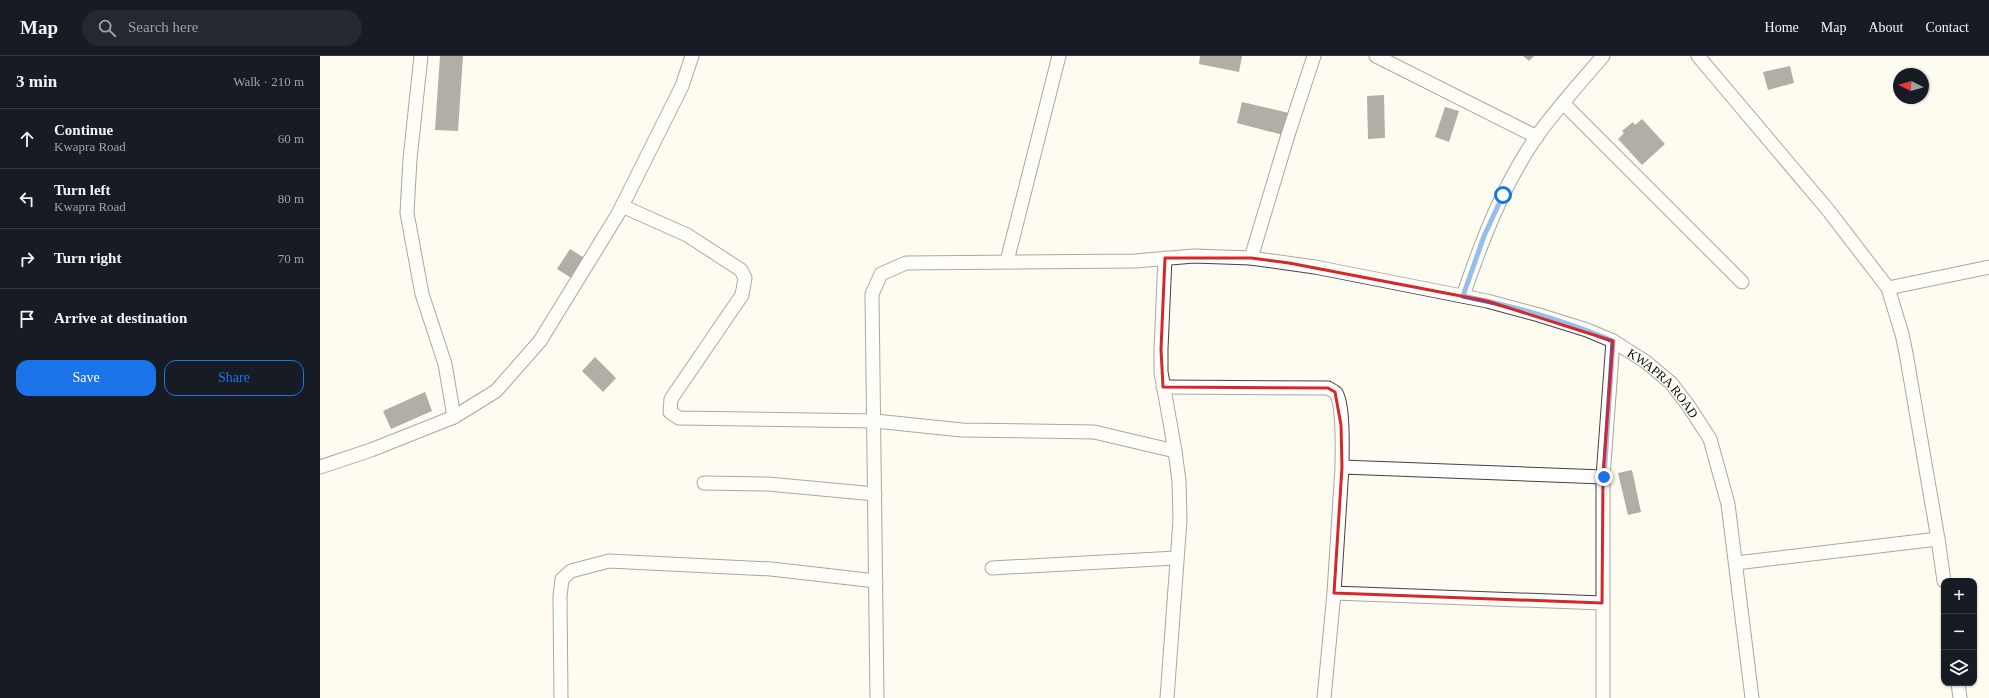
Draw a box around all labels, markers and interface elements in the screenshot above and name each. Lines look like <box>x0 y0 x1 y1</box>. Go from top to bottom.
search box <box>82 10 362 46</box>
text: Map <box>20 17 58 38</box>
icon: search <box>96 17 118 39</box>
text: Search here <box>128 19 198 35</box>
text: Home <box>1765 20 1799 35</box>
text: Map <box>1821 20 1846 35</box>
text: About <box>1868 20 1903 35</box>
text: Contact <box>1925 20 1969 35</box>
north arrow <box>1893 68 1929 104</box>
text: 3 min <box>16 72 57 91</box>
text: Walk · 210 m <box>233 74 304 89</box>
text: Continue <box>54 122 113 138</box>
icon: ahead <box>16 128 38 150</box>
text: 60 m <box>278 131 304 146</box>
text: Kwapra Road <box>54 139 126 154</box>
text: Turn left <box>54 182 111 198</box>
route start <box>1494 186 1512 204</box>
icon: left <box>16 188 38 210</box>
text: 80 m <box>278 191 304 206</box>
text: Kwapra Road <box>54 199 126 214</box>
icon: right <box>16 248 38 270</box>
text: Turn right <box>54 250 121 266</box>
text: 70 m <box>278 251 304 266</box>
icon: arrive <box>16 308 38 330</box>
text: Arrive at destination <box>54 310 187 326</box>
street label: KWAPRA ROAD <box>1625 345 1701 421</box>
button: Save <box>16 360 156 396</box>
button: Share <box>164 360 304 396</box>
route end <box>1595 468 1613 486</box>
map controls <box>1941 578 1977 686</box>
button: + <box>1941 578 1977 614</box>
button: − <box>1941 614 1977 650</box>
button: layers <box>1941 650 1977 686</box>

